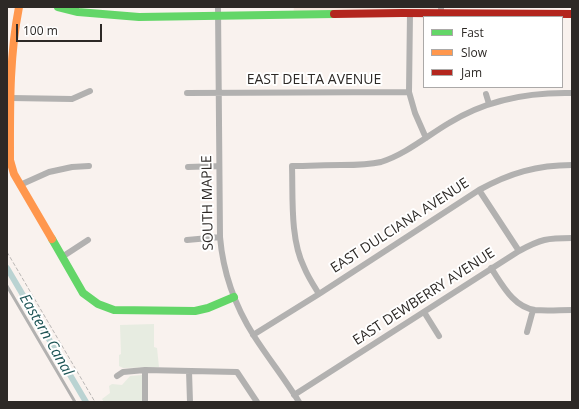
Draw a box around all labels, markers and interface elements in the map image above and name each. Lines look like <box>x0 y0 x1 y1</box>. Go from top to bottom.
scale bar <box>18 16 104 42</box>
legend <box>423 16 563 88</box>
text: 100 m <box>23 22 58 39</box>
text: Fast <box>461 24 484 41</box>
text: Slow <box>461 44 487 61</box>
text: Jam <box>461 64 482 81</box>
street label: EAST DELTA AVENUE <box>247 72 381 88</box>
street label: SOUTH MAPLE <box>199 155 217 251</box>
street label: EAST DULCIANA AVENUE <box>328 175 472 277</box>
street label: EAST DEWBERRY AVENUE <box>350 245 498 349</box>
water label: Eastern Canal <box>15 291 77 379</box>

